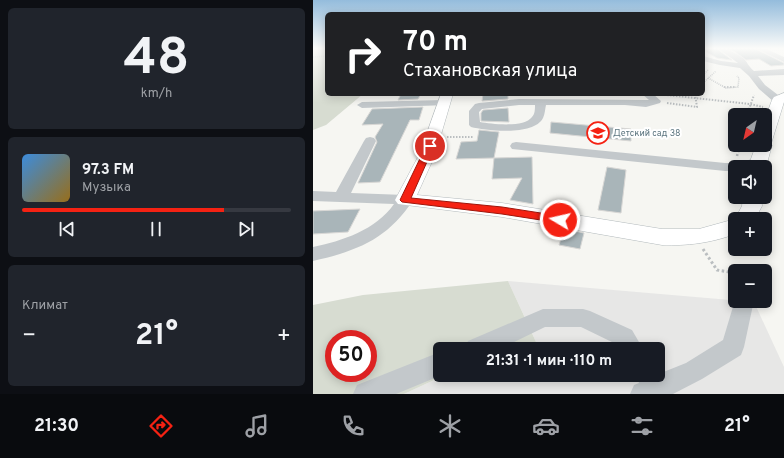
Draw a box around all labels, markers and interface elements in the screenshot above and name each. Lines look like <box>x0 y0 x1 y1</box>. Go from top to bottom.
text: 70 m <box>403 25 468 61</box>
text: 48 <box>123 27 190 93</box>
icon: right <box>337 28 389 80</box>
text: Стахановская улица <box>403 60 577 83</box>
text: km/h <box>141 86 172 102</box>
north arrow <box>728 108 772 152</box>
map controls <box>728 108 772 308</box>
school or university icon: Детский сад 38 <box>585 120 611 146</box>
place label: Детский сад 38 <box>613 128 681 139</box>
pin <box>413 129 447 163</box>
icon: arrive <box>419 135 441 157</box>
button: sound <box>728 160 772 204</box>
text: 97.3 FM <box>82 161 134 180</box>
text: Музыка <box>82 180 131 196</box>
position arrow <box>539 199 581 241</box>
button: + <box>728 212 772 256</box>
icon: previous <box>56 218 78 240</box>
icon: pause <box>145 218 167 240</box>
icon: next <box>235 218 257 240</box>
button: − <box>728 264 772 308</box>
text: Климат <box>22 298 68 314</box>
text: 21° <box>135 318 178 355</box>
text: − <box>22 323 36 350</box>
text: + <box>277 323 291 350</box>
speed limit sign: 50 <box>325 330 377 382</box>
text: 21:31 · 1 мин · 110 m <box>486 352 612 371</box>
icon: directions <box>147 412 175 440</box>
icon: music <box>243 412 271 440</box>
icon: phone <box>339 412 367 440</box>
icon: climate <box>436 412 464 440</box>
icon: car <box>532 412 560 440</box>
icon: filters <box>628 412 656 440</box>
text: 21:30 <box>34 415 79 438</box>
text: 21° <box>724 415 750 438</box>

